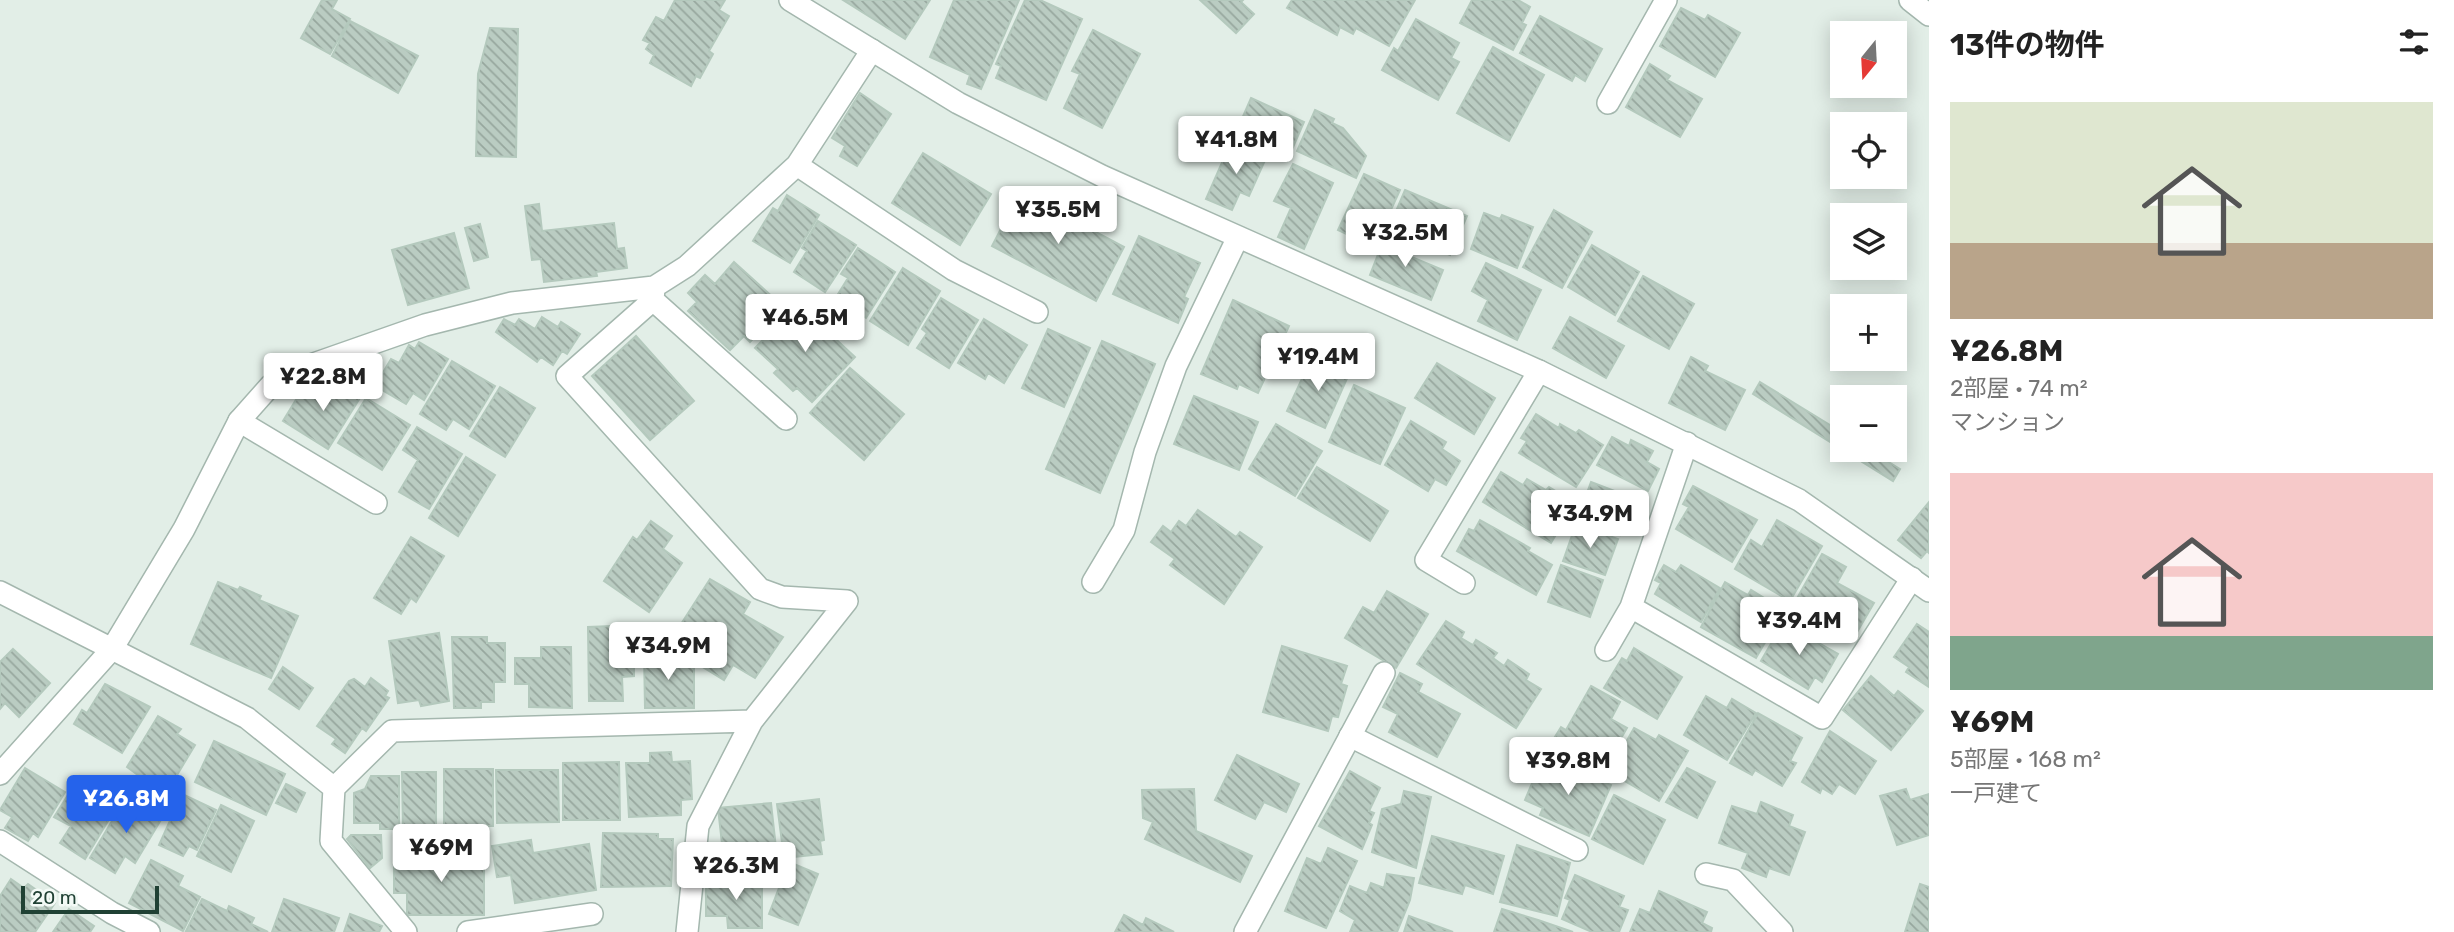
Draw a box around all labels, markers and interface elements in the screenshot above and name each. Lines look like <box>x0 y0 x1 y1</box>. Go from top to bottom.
north arrow <box>1830 21 1908 98</box>
map controls <box>1830 21 1907 462</box>
icon: filters <box>2395 23 2433 61</box>
text: 13件の物件 <box>1950 27 2105 63</box>
button: locate <box>1830 112 1907 189</box>
pin: ¥41.8M <box>1179 116 1293 176</box>
text: ¥41.8M <box>1194 125 1278 153</box>
icon: home <box>2129 148 2255 274</box>
pin: ¥35.5M <box>1001 187 1115 246</box>
text: ¥35.5M <box>1015 195 1101 223</box>
button: layers <box>1830 203 1907 280</box>
pin: ¥32.5M <box>1348 210 1462 269</box>
text: ¥32.5M <box>1362 218 1448 246</box>
pin: ¥46.5M <box>748 294 862 354</box>
button: + <box>1830 294 1907 371</box>
text: ¥46.5M <box>762 303 848 331</box>
text: ¥26.8M <box>1950 333 2063 369</box>
pin: ¥19.4M <box>1261 334 1375 393</box>
text: ¥19.4M <box>1277 342 1359 370</box>
pin: ¥22.8M <box>266 354 380 413</box>
text: ¥22.8M <box>280 362 366 390</box>
text: 2部屋 · 74 m² <box>1950 374 2088 402</box>
button: − <box>1830 385 1907 462</box>
text: マンション <box>1950 408 2065 436</box>
pin: ¥34.9M <box>1533 490 1647 550</box>
text: ¥34.9M <box>1547 499 1633 527</box>
icon: home <box>2129 519 2255 645</box>
pin: ¥39.4M <box>1742 598 1856 657</box>
text: ¥39.4M <box>1756 606 1842 634</box>
pin: ¥34.9M <box>611 622 725 682</box>
text: ¥34.9M <box>625 631 711 659</box>
text: ¥69M <box>1950 704 2034 740</box>
pin: ¥39.8M <box>1511 738 1625 797</box>
text: 5部屋 · 168 m² <box>1950 745 2101 773</box>
text: ¥39.8M <box>1525 746 1611 774</box>
pin: ¥26.8M <box>69 776 183 835</box>
text: 一戸建て <box>1950 779 2042 807</box>
text: ¥26.8M <box>83 784 169 812</box>
pin: ¥69M <box>400 824 482 884</box>
text: ¥69M <box>409 833 473 861</box>
pin: ¥26.3M <box>679 842 793 902</box>
text: ¥26.3M <box>693 851 779 879</box>
scale bar <box>21 883 159 915</box>
text: 20 m <box>32 886 77 909</box>

